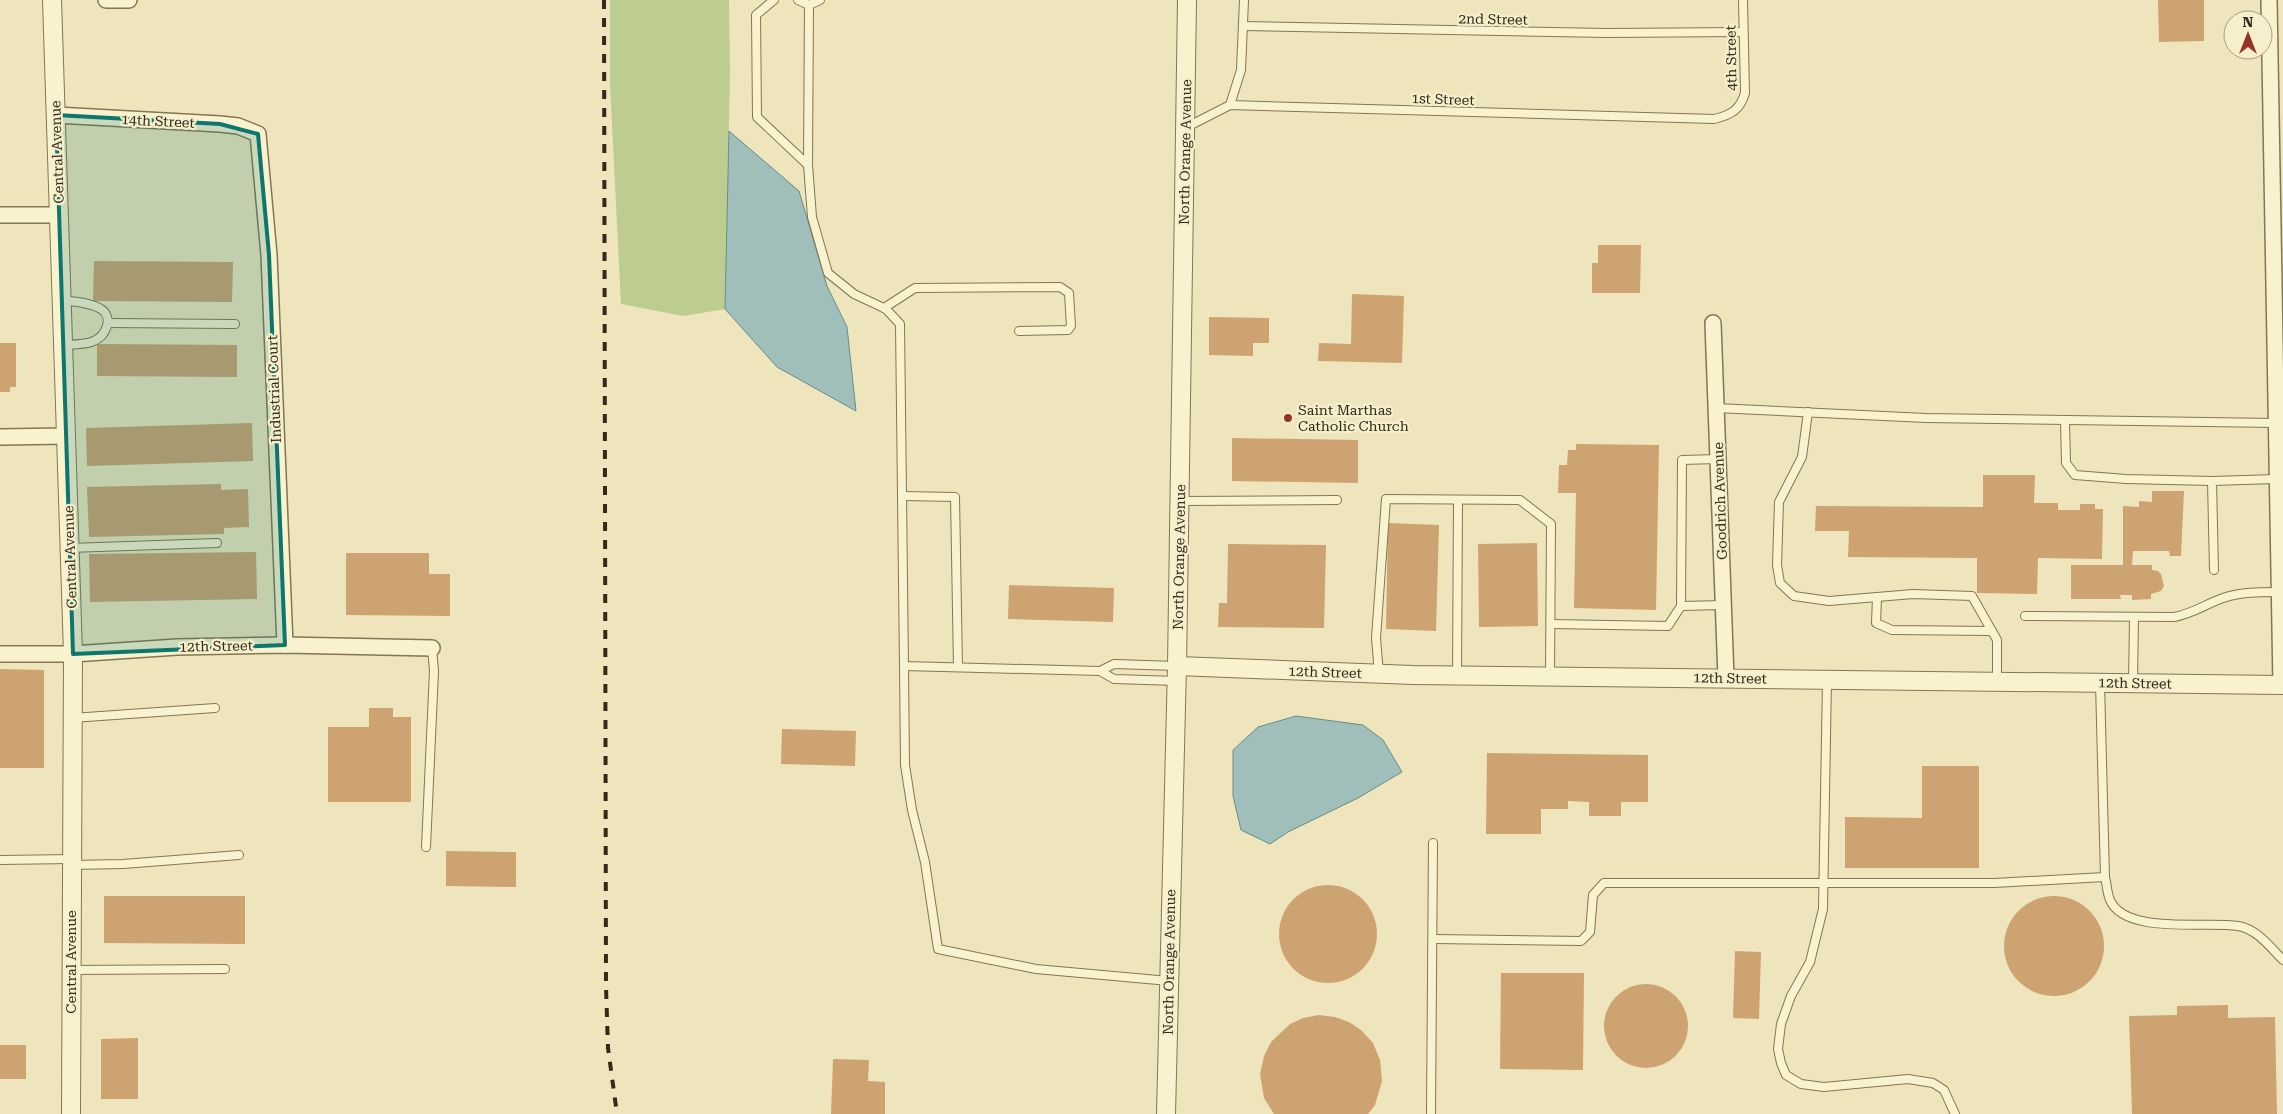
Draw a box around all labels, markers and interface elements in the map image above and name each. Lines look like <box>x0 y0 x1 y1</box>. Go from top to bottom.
street label: 2nd Street <box>1458 10 1528 28</box>
north arrow <box>2223 10 2273 60</box>
text: N <box>2243 14 2254 30</box>
street label: 4th Street <box>1722 25 1740 91</box>
street label: North Orange Avenue <box>1176 79 1194 225</box>
street label: 1st Street <box>1411 90 1475 108</box>
street label: Central Avenue <box>47 100 67 204</box>
street label: 14th Street <box>121 111 195 131</box>
street label: Industrial Court <box>264 335 284 443</box>
place label: Saint Marthas Catholic Church <box>1298 402 1409 434</box>
marker: Saint Marthas Catholic Church <box>1282 412 1294 424</box>
street label: Goodrich Avenue <box>1710 441 1730 560</box>
street label: North Orange Avenue <box>1170 484 1188 630</box>
street label: Central Avenue <box>60 505 80 609</box>
street label: 12th Street <box>179 637 253 655</box>
street label: 12th Street <box>1288 663 1362 681</box>
street label: 12th Street <box>1693 669 1767 687</box>
street label: 12th Street <box>2098 674 2172 692</box>
street label: North Orange Avenue <box>1160 889 1178 1035</box>
street label: Central Avenue <box>63 910 79 1014</box>

